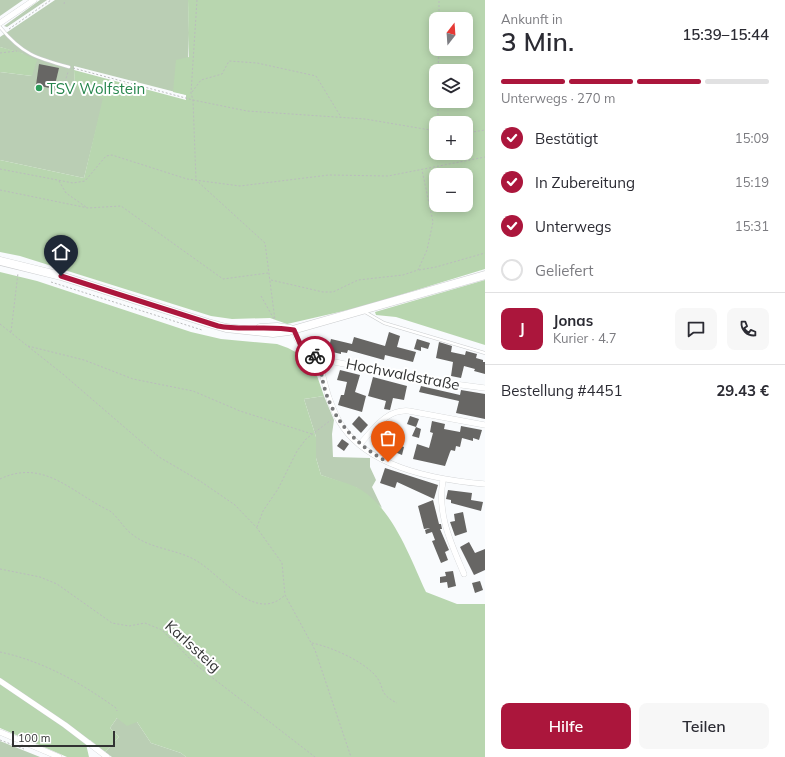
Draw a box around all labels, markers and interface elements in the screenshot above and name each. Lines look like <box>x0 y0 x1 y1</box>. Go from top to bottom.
text: Ankunft in <box>501 11 563 27</box>
north arrow <box>429 12 473 56</box>
map controls <box>429 12 473 212</box>
text: 3 Min. <box>501 25 574 58</box>
text: 15:39–15:44 <box>682 25 769 44</box>
button: layers <box>429 64 473 108</box>
place label: TSV Wolfstein <box>47 79 145 98</box>
marker: TSV Wolfstein <box>34 83 44 93</box>
text: Unterwegs · 270 m <box>501 90 615 106</box>
button: + <box>429 116 473 160</box>
icon: check <box>501 127 523 149</box>
text: Bestätigt <box>535 129 598 148</box>
text: 15:09 <box>735 130 769 146</box>
button: − <box>429 168 473 212</box>
icon: check <box>501 171 523 193</box>
text: In Zubereitung <box>535 173 635 192</box>
text: 15:19 <box>735 174 769 190</box>
icon: check <box>501 215 523 237</box>
text: Unterwegs <box>535 217 612 236</box>
text: 15:31 <box>735 218 769 234</box>
pin <box>44 235 78 276</box>
icon: home <box>50 241 72 263</box>
text: Geliefert <box>535 261 594 280</box>
button: chat <box>675 308 717 350</box>
button: phone <box>727 308 769 350</box>
text: Jonas <box>553 311 593 330</box>
text: J <box>519 319 525 338</box>
text: Kurier · 4.7 <box>553 330 617 346</box>
courier <box>295 336 335 376</box>
icon: bike <box>304 345 326 367</box>
street label: Hochwaldstraße <box>345 354 461 394</box>
text: Bestellung #4451 <box>501 381 623 400</box>
text: 29.43 € <box>716 381 769 400</box>
pin <box>371 421 405 462</box>
icon: bag <box>377 427 399 449</box>
street label: Karlssteig <box>161 616 225 676</box>
button: Hilfe <box>501 703 631 749</box>
button: Teilen <box>639 703 769 749</box>
scale bar <box>12 729 115 748</box>
text: 100 m <box>18 731 50 745</box>

